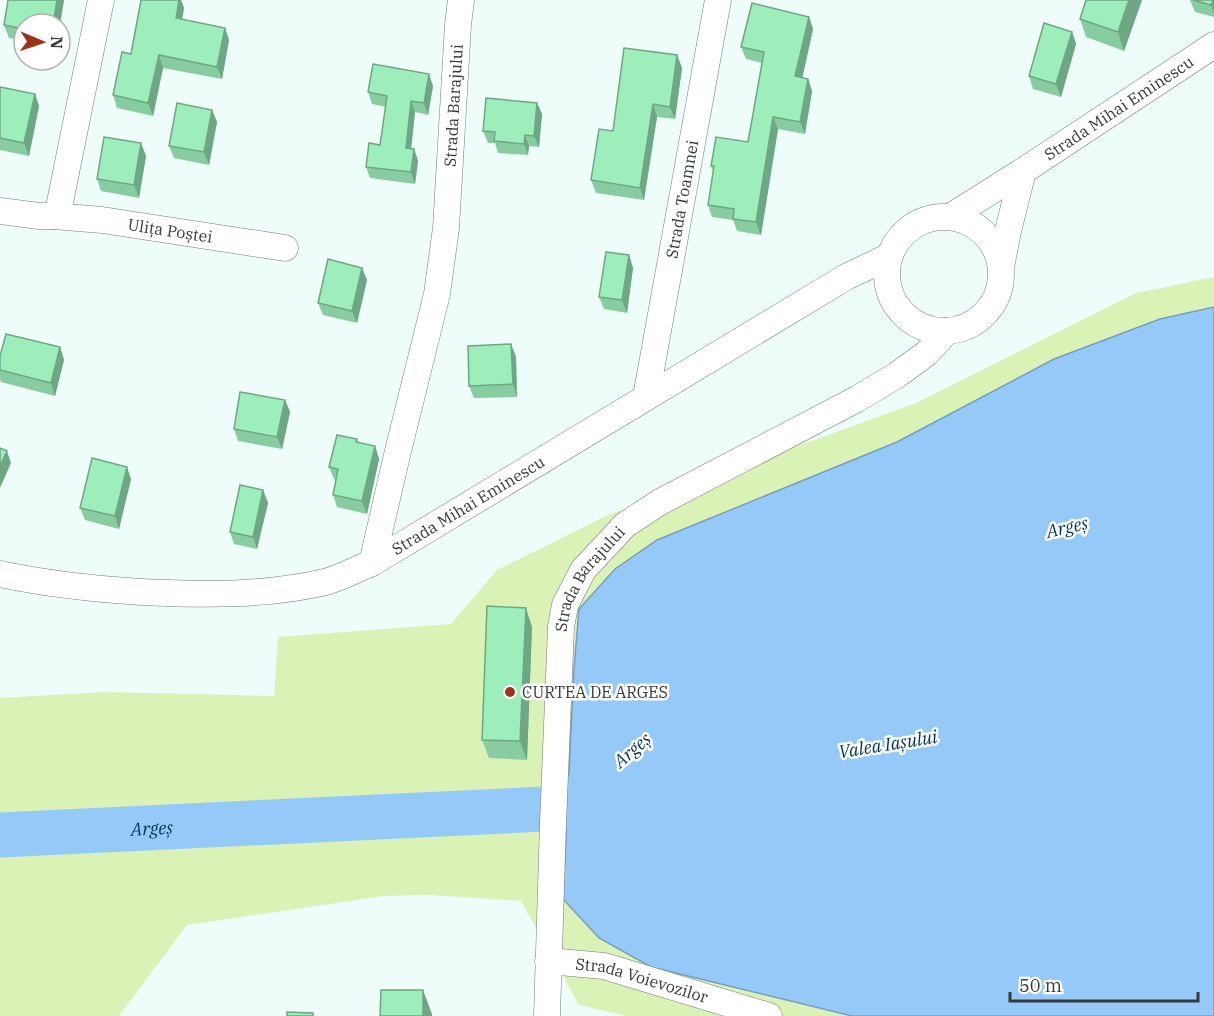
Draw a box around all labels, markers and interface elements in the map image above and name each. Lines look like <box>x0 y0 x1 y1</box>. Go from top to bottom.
north arrow <box>12 12 72 72</box>
text: N <box>47 36 67 49</box>
street label: Strada Barajului <box>440 44 467 168</box>
street label: Strada Mihai Eminescu <box>1040 51 1197 164</box>
street label: Strada Toamnei <box>661 138 702 260</box>
street label: Ulița Poștei <box>126 214 214 247</box>
street label: Strada Mihai Eminescu <box>388 451 548 559</box>
water label: Argeș <box>1043 511 1090 543</box>
street label: Strada Barajului <box>551 522 629 632</box>
place label: CURTEA DE ARGES <box>522 682 668 702</box>
marker: CURTEA DE ARGES <box>503 685 517 699</box>
water label: Valea Iașului <box>837 725 940 763</box>
water label: Argeș <box>608 727 656 773</box>
water label: Argeș <box>129 815 174 840</box>
street label: Strada Voievozilor <box>575 953 710 1007</box>
scale bar <box>1010 965 1198 1003</box>
text: 50 m <box>1019 974 1062 997</box>

